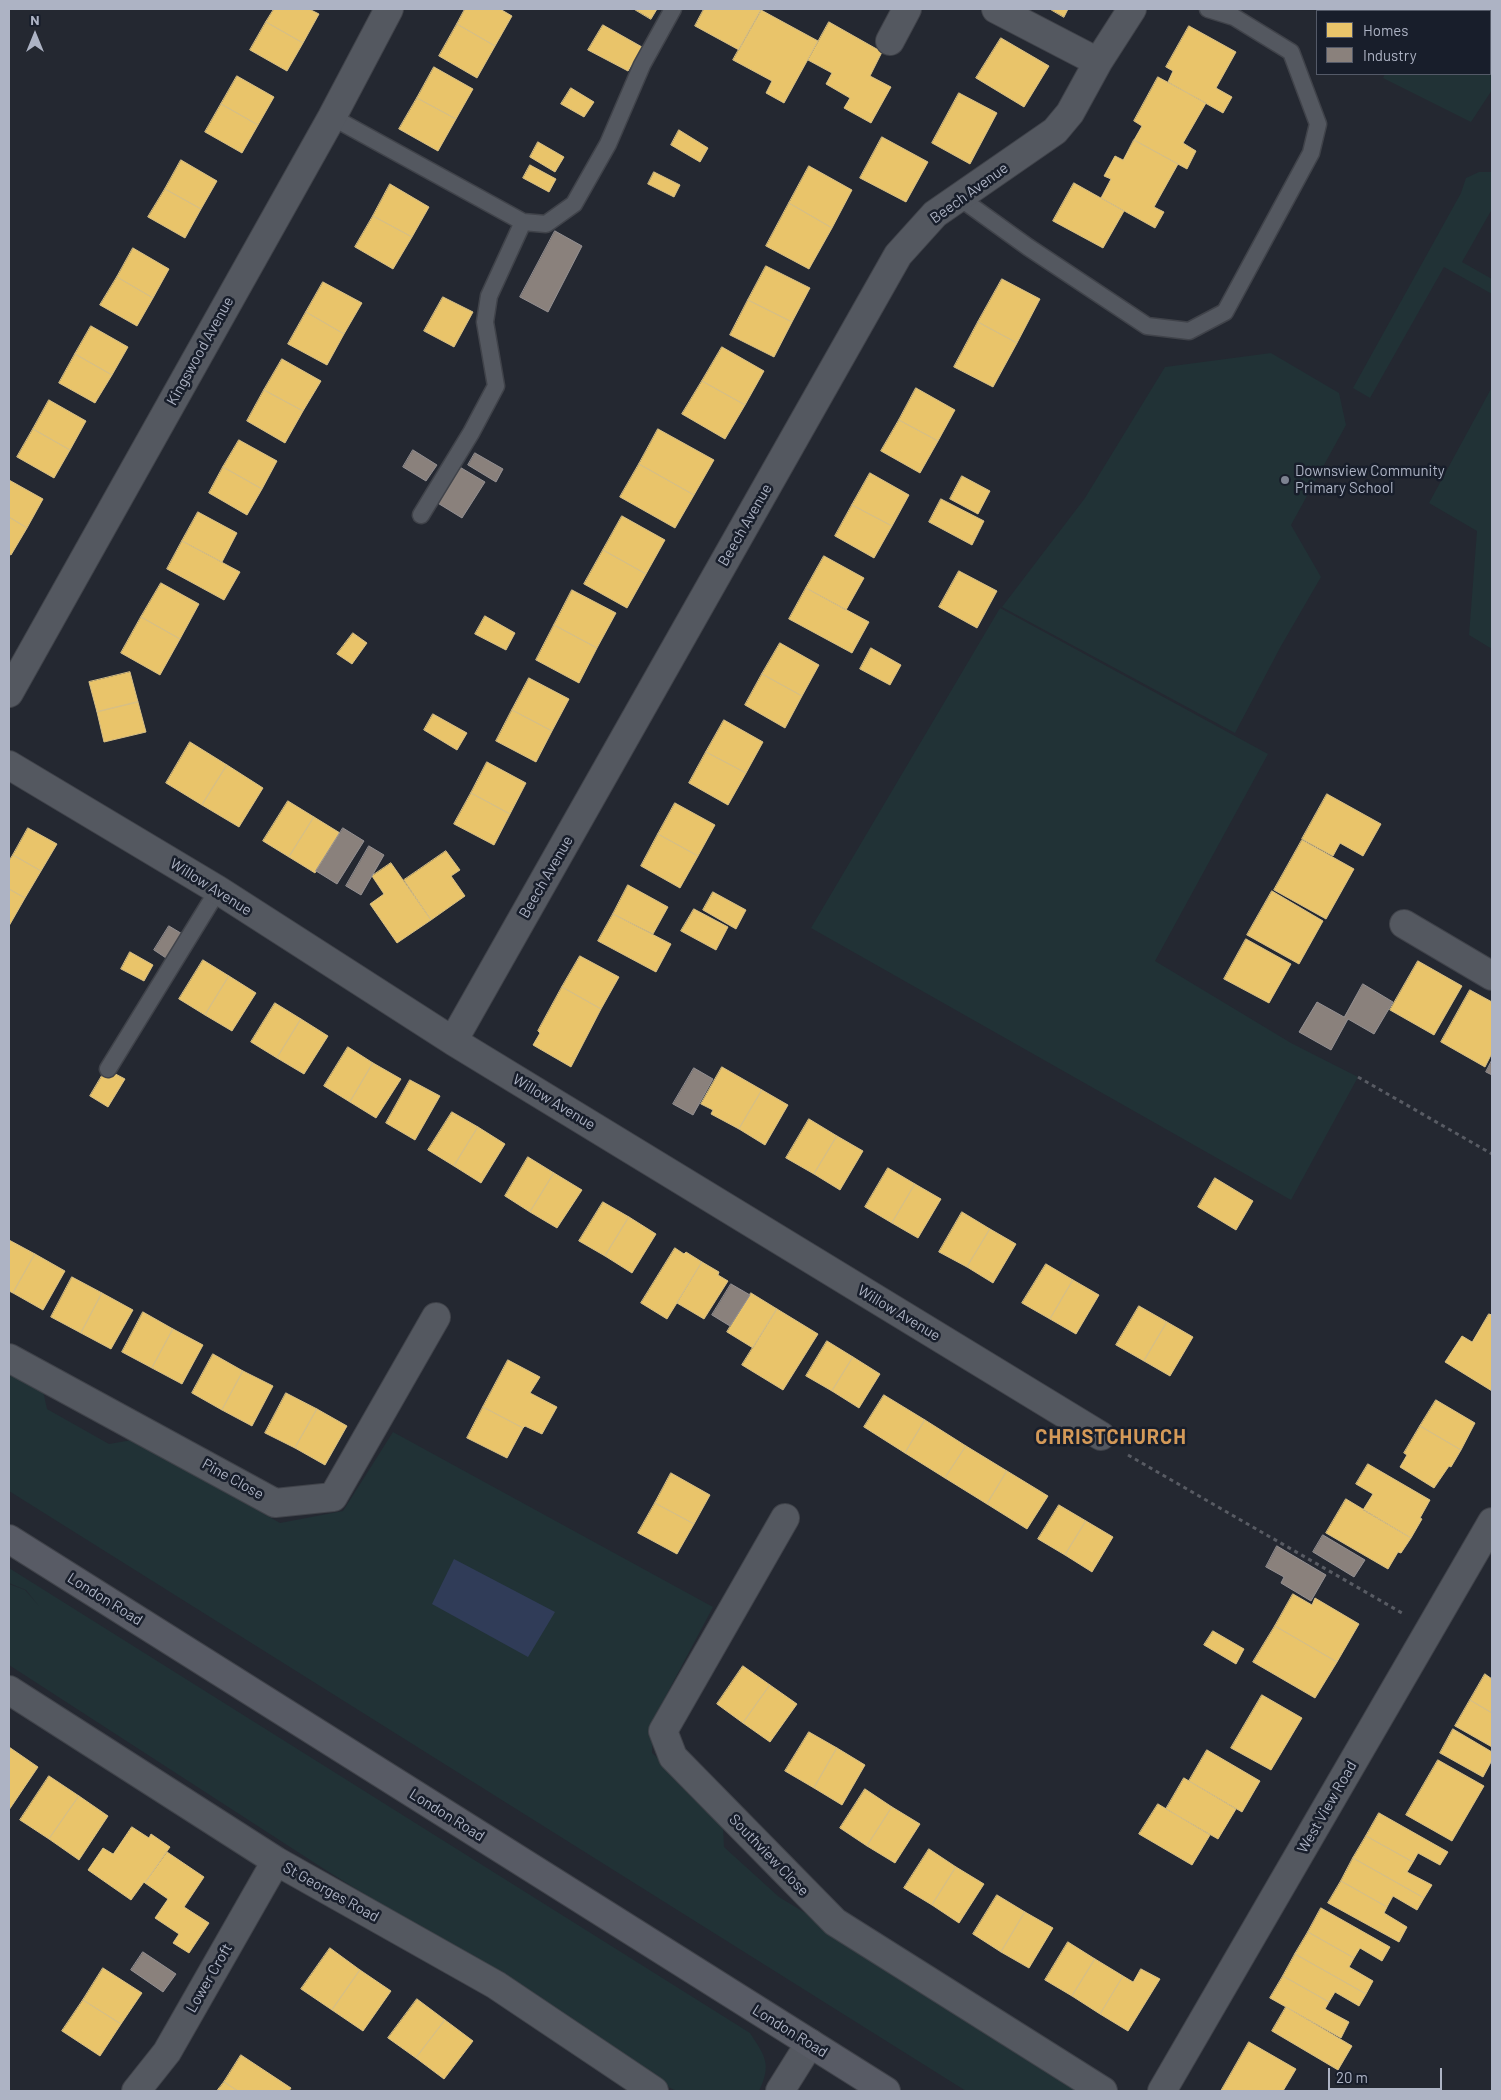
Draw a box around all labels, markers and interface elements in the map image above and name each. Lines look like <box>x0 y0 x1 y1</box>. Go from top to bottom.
north arrow <box>10 10 60 60</box>
legend <box>1316 10 1491 75</box>
text: N <box>30 11 40 28</box>
text: Homes <box>1363 21 1408 39</box>
text: Industry <box>1363 46 1417 64</box>
street label: Beech Avenue <box>927 159 1011 227</box>
street label: Kingswood Avenue <box>163 293 237 409</box>
place label: Downsview Community Primary School <box>1295 462 1445 497</box>
marker: Downsview Community Primary School <box>1279 474 1291 486</box>
street label: Beech Avenue <box>714 481 776 569</box>
street label: Beech Avenue <box>515 833 577 921</box>
street label: Willow Avenue <box>167 855 255 919</box>
street label: Willow Avenue <box>509 1070 599 1134</box>
street label: Willow Avenue <box>854 1281 944 1345</box>
district label: CHRISTCHURCH <box>1034 1425 1188 1449</box>
street label: Pine Close <box>199 1455 267 1503</box>
street label: London Road <box>64 1569 146 1629</box>
street label: West View Road <box>1293 1758 1361 1856</box>
street label: London Road <box>406 1785 488 1845</box>
street label: Southview Close <box>725 1810 813 1900</box>
street label: St Georges Road <box>280 1858 382 1926</box>
street label: Lower Croft <box>182 1940 236 2016</box>
street label: London Road <box>749 2001 831 2061</box>
scale bar <box>1331 2058 1445 2090</box>
text: 20 m <box>1336 2068 1368 2086</box>

